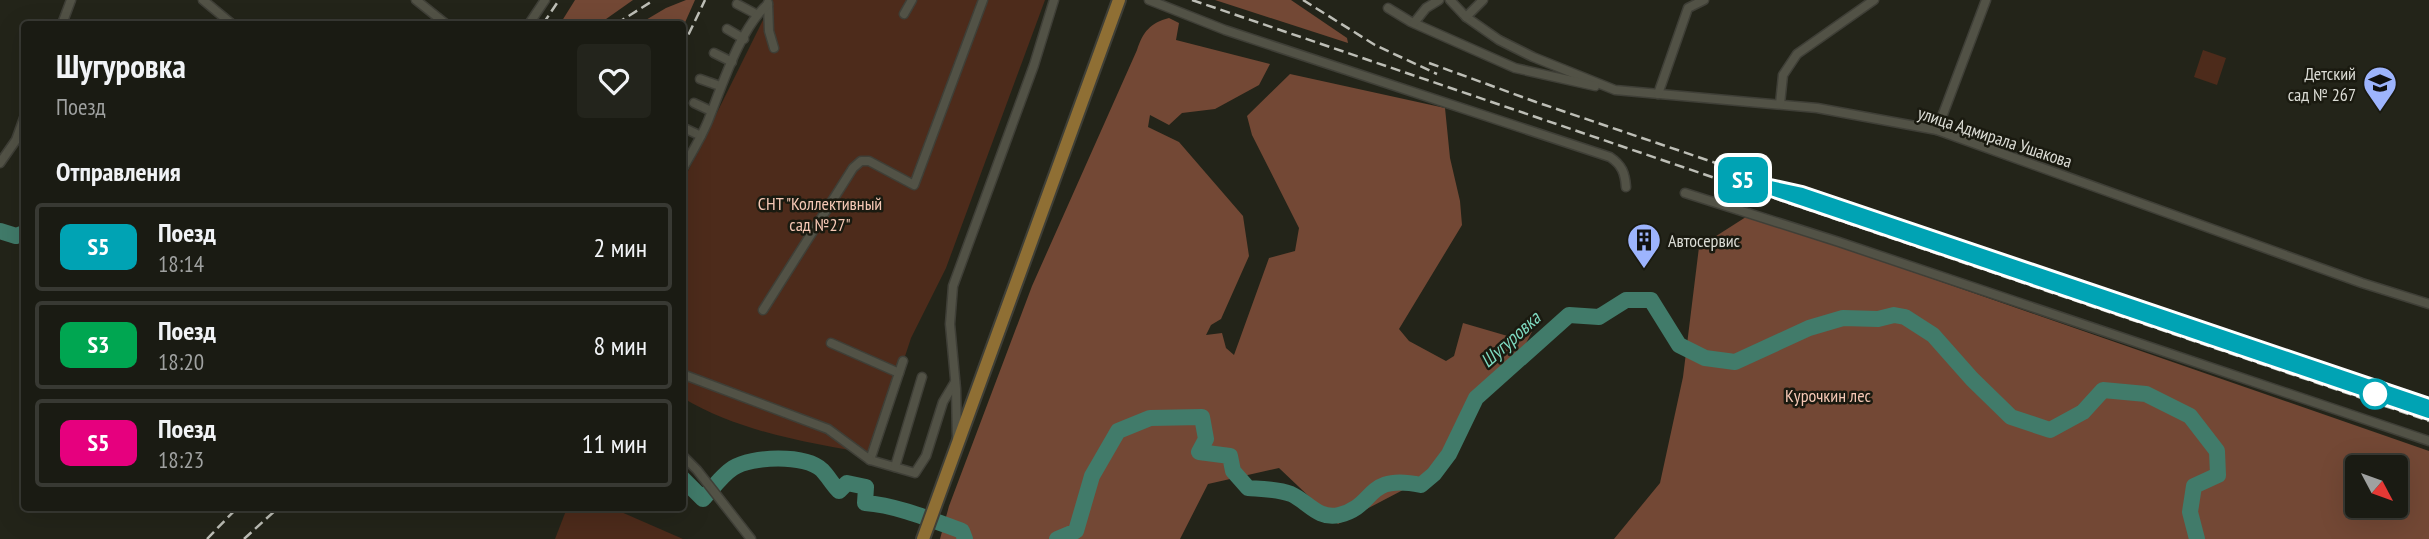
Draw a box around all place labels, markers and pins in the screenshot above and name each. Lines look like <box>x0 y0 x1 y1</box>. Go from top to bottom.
place label: Детский сад № 267 <box>2288 62 2356 106</box>
school or university icon: Детский сад № 267 <box>2361 64 2399 113</box>
building icon: Автосервис <box>1625 221 1663 270</box>
place label: Автосервис <box>1668 229 1741 252</box>
unlabelled marker <box>2360 379 2390 409</box>

